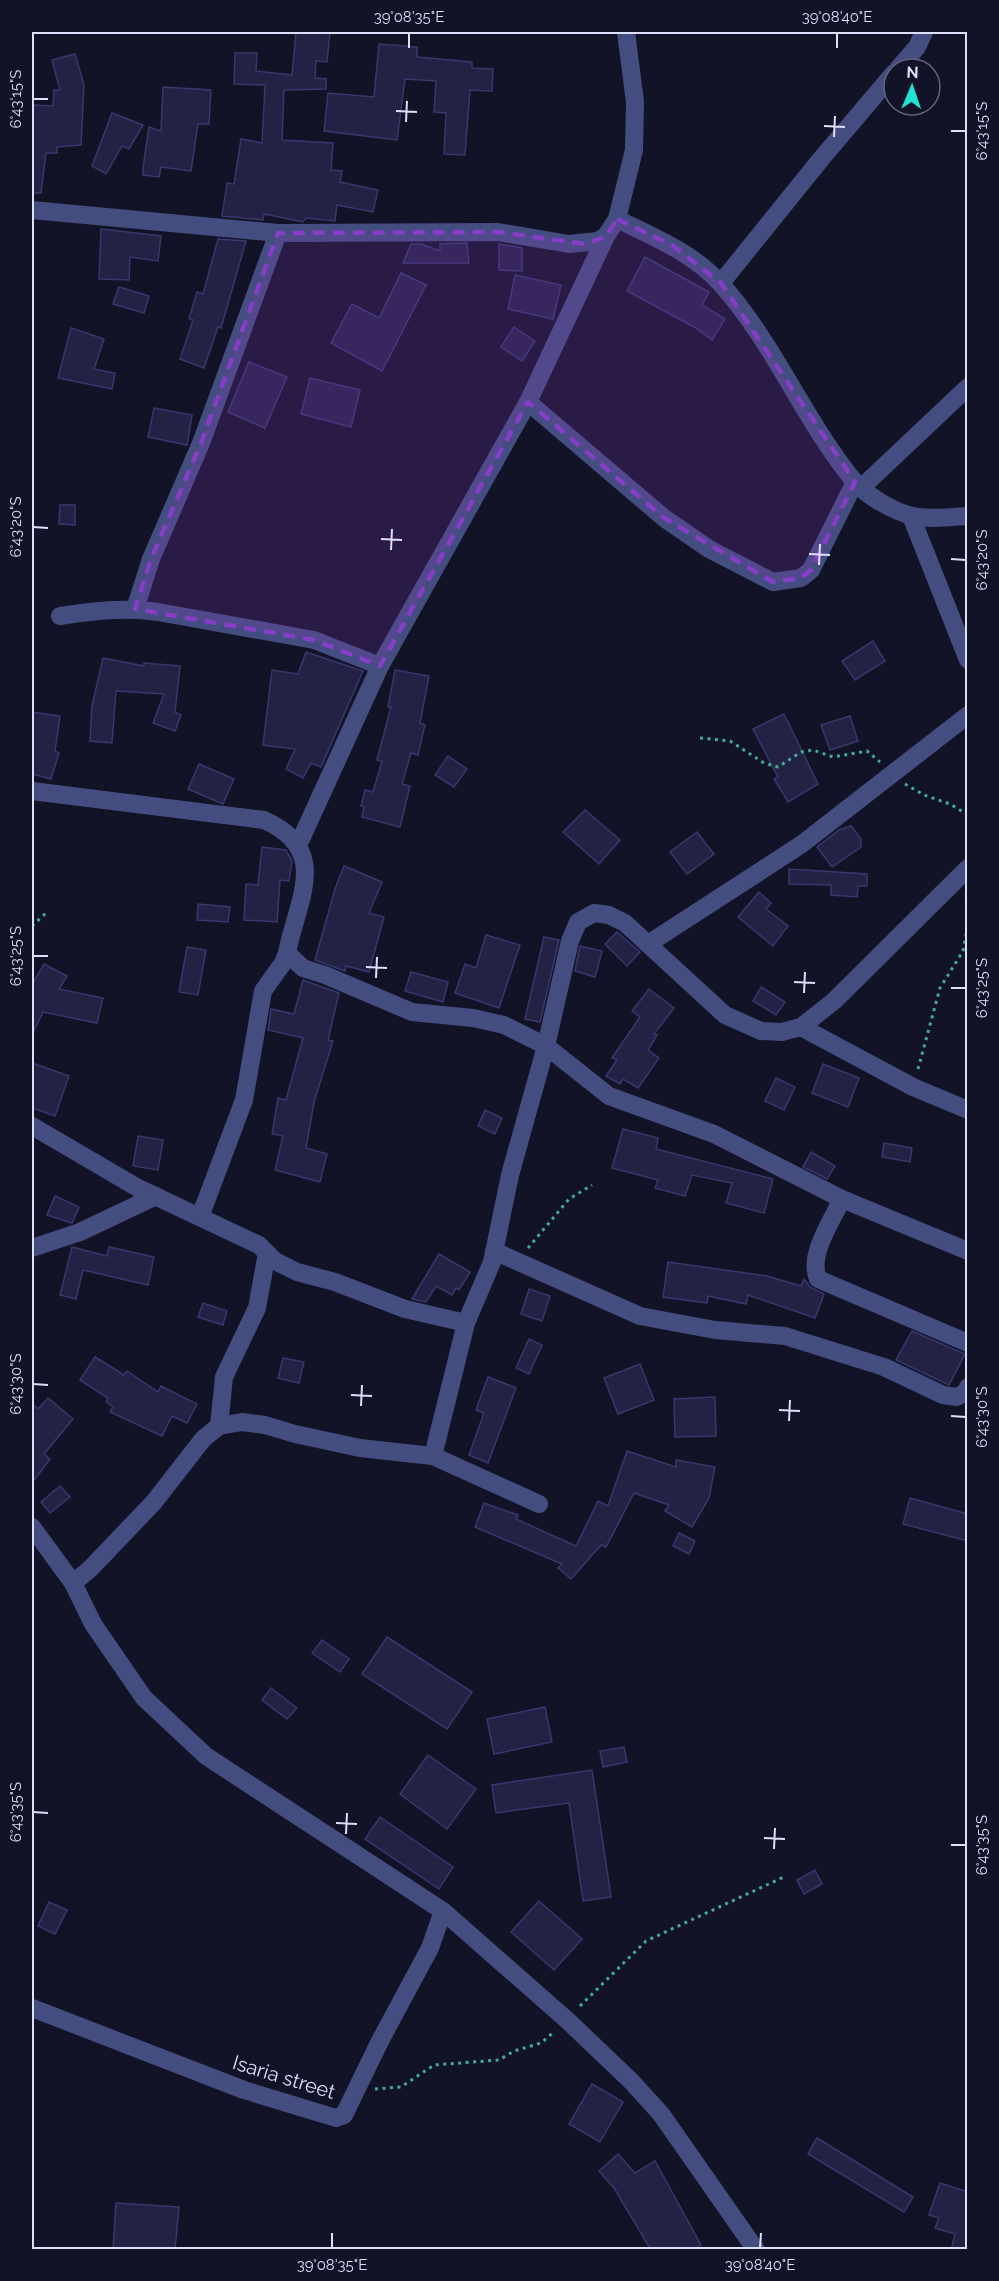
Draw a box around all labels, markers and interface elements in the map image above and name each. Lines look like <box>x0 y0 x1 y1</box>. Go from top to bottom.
text: 39°08'35"E <box>374 8 444 26</box>
text: 39°08'40"E <box>802 8 872 26</box>
north arrow <box>882 57 942 117</box>
text: N <box>906 63 919 82</box>
text: 6°43'15"S <box>7 70 25 128</box>
text: 6°43'15"S <box>973 102 991 160</box>
text: 6°43'20"S <box>7 496 25 558</box>
text: 6°43'20"S <box>973 529 991 591</box>
text: 6°43'25"S <box>7 926 25 986</box>
text: 6°43'25"S <box>973 958 991 1018</box>
text: 6°43'30"S <box>7 1353 25 1415</box>
text: 6°43'30"S <box>973 1386 991 1448</box>
text: 6°43'35"S <box>7 1782 25 1842</box>
text: 6°43'35"S <box>973 1815 991 1875</box>
street label: Isaria street <box>230 2050 338 2104</box>
text: 39°08'35"E <box>297 2256 367 2274</box>
text: 39°08'40"E <box>725 2256 795 2274</box>

